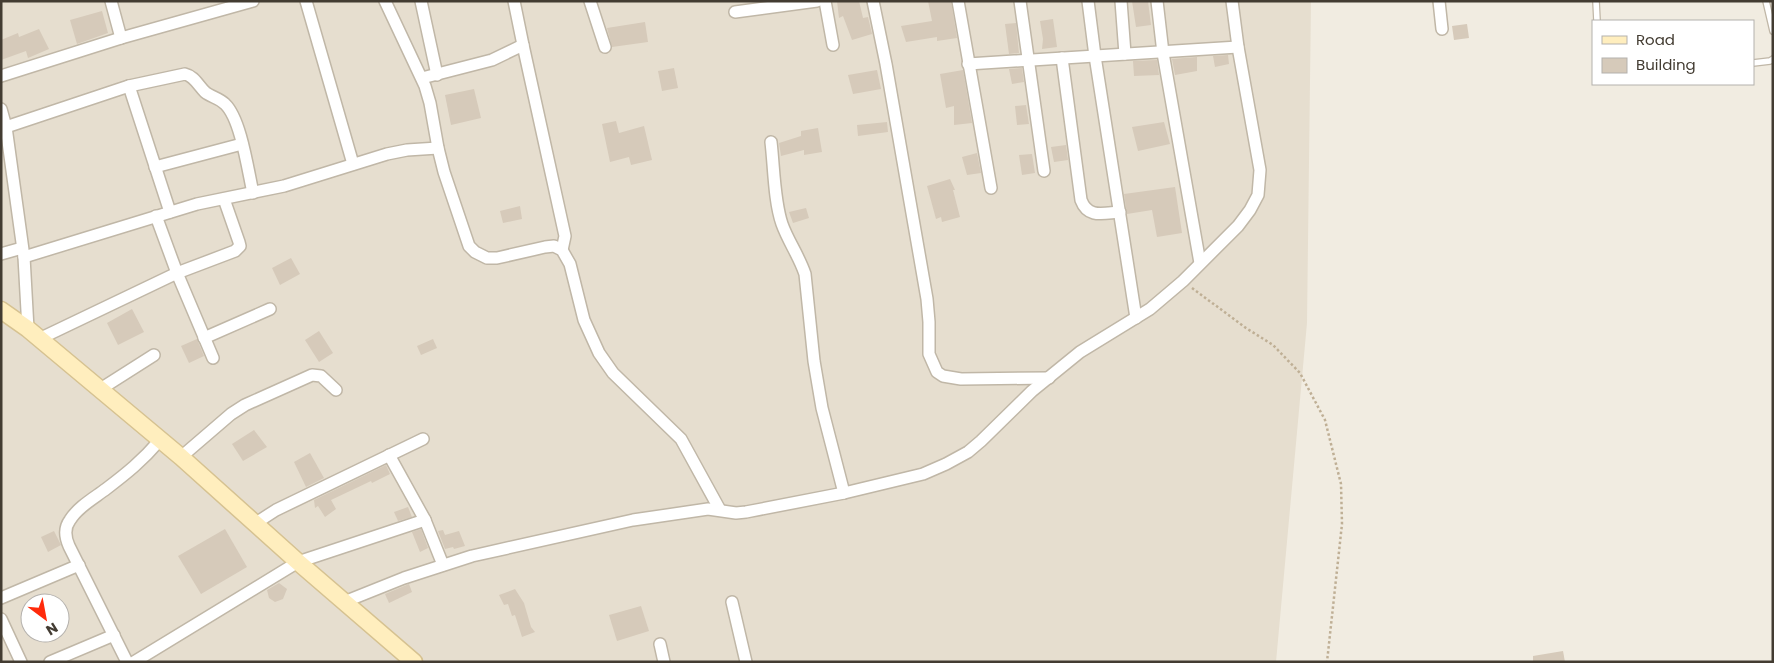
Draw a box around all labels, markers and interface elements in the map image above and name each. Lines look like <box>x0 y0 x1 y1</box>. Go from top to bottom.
legend <box>1592 20 1754 85</box>
text: Road <box>1636 29 1675 50</box>
text: Building <box>1636 54 1696 75</box>
north arrow <box>20 593 70 643</box>
text: N <box>42 618 62 640</box>

